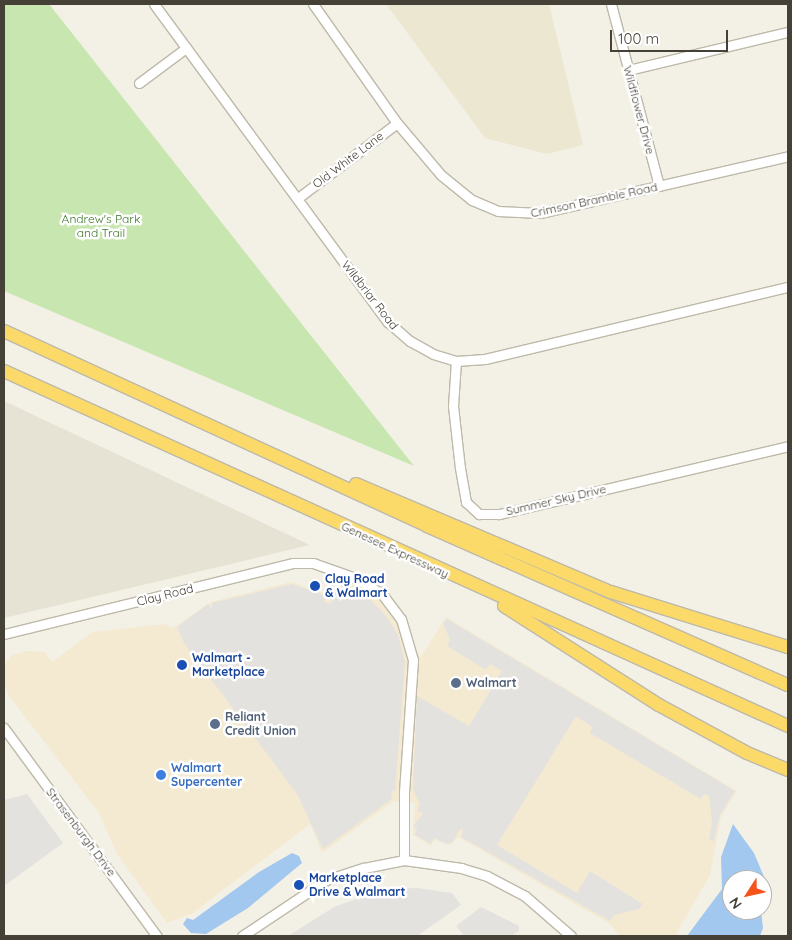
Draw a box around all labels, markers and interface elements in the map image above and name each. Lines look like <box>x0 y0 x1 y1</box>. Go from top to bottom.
scale bar <box>612 20 730 52</box>
text: 100 m <box>618 29 659 48</box>
street label: Wildflower Drive <box>620 64 658 156</box>
street label: Old White Lane <box>310 129 386 191</box>
street label: Crimson Bramble Road <box>529 180 659 220</box>
park label: Andrew's Park and Trail <box>62 212 140 240</box>
street label: Wildbriar Road <box>339 258 401 332</box>
street label: Summer Sky Drive <box>505 481 607 519</box>
street label: Genesee Expressway <box>339 519 451 581</box>
place label: Clay Road & Walmart <box>325 572 388 600</box>
marker: Clay Road & Walmart <box>309 580 321 592</box>
street label: Clay Road <box>135 581 195 609</box>
place label: Walmart - Marketplace <box>192 651 265 679</box>
marker: Walmart - Marketplace <box>176 659 188 671</box>
place label: Walmart <box>466 676 517 690</box>
marker: Walmart <box>450 677 462 689</box>
place label: Reliant Credit Union <box>225 710 296 738</box>
marker: Reliant Credit Union <box>209 718 221 730</box>
place label: Walmart Supercenter <box>171 761 242 789</box>
marker: Walmart Supercenter <box>155 769 167 781</box>
street label: Strasenburgh Drive <box>43 785 119 879</box>
north arrow <box>722 870 772 920</box>
place label: Marketplace Drive & Walmart <box>309 871 405 899</box>
marker: Marketplace Drive & Walmart <box>293 879 305 891</box>
text: N <box>725 894 746 912</box>

